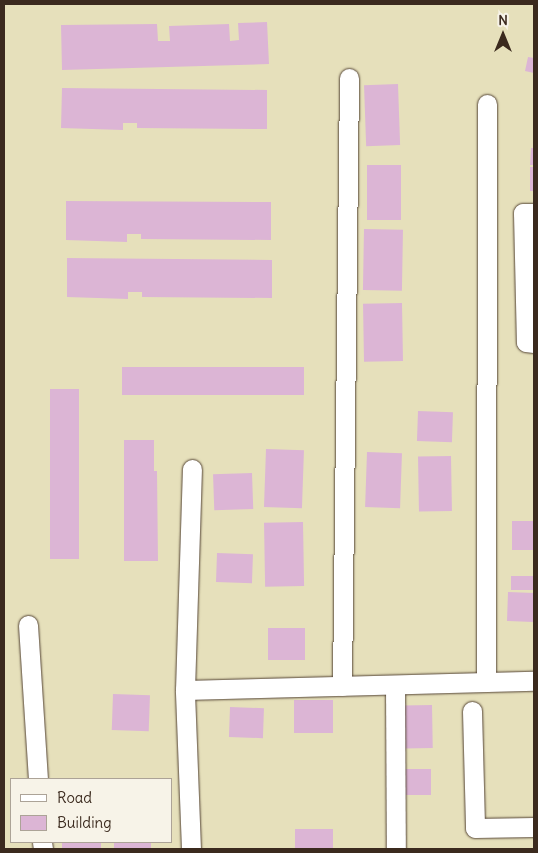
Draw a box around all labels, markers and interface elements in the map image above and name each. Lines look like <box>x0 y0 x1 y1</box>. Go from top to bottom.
north arrow <box>478 10 528 60</box>
text: N <box>498 11 508 29</box>
legend <box>10 778 172 843</box>
text: Road <box>57 788 92 807</box>
text: Building <box>57 813 112 832</box>

